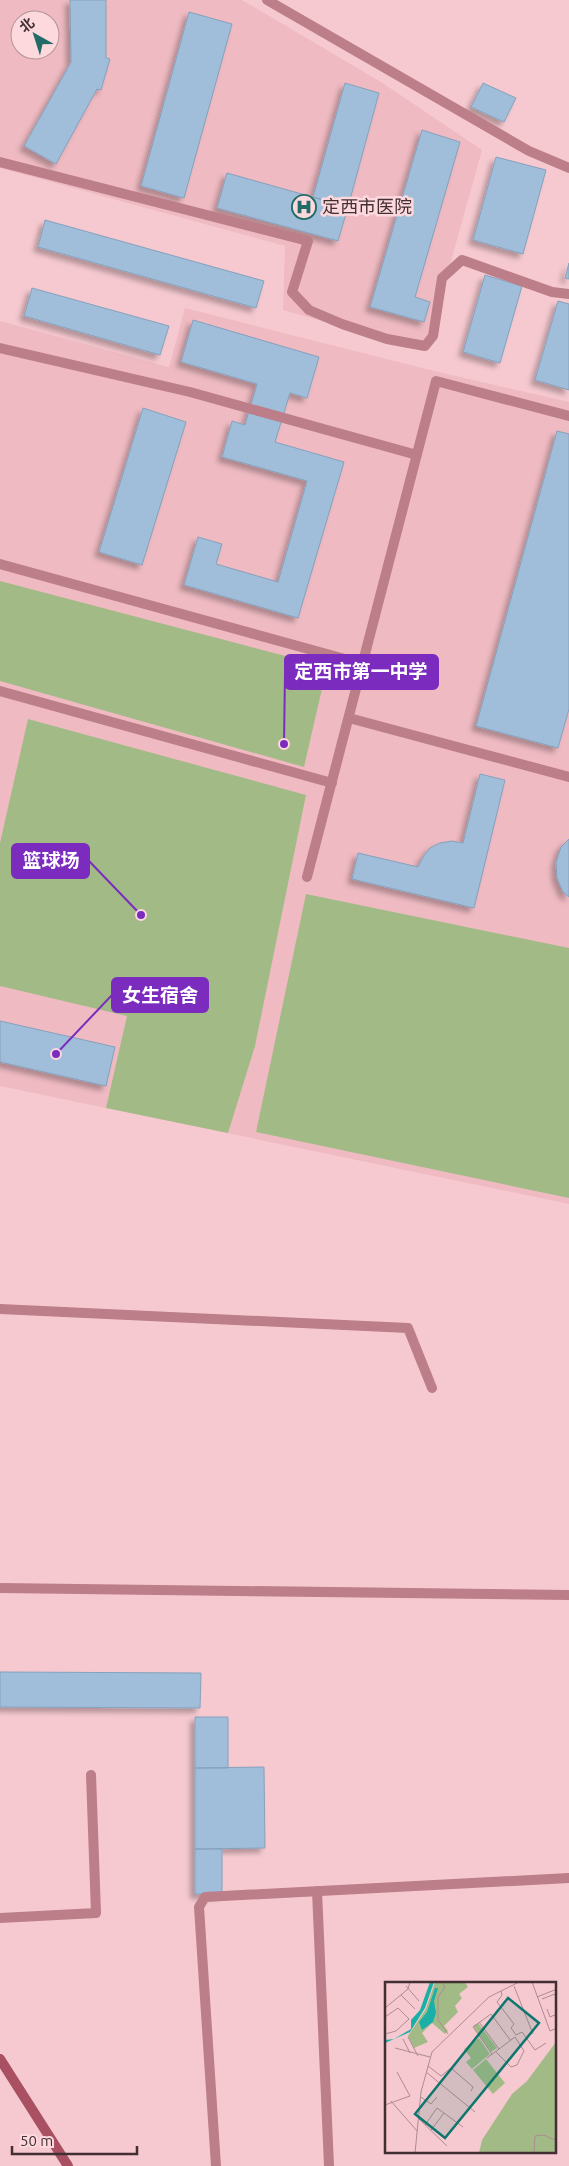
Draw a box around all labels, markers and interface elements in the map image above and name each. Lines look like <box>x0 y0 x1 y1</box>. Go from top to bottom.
north arrow <box>10 10 60 60</box>
text: 北 <box>16 14 37 36</box>
hospital icon: 定西市医院 <box>291 194 317 220</box>
place label: 定西市医院 <box>322 196 412 216</box>
callout: 定西市第一中学 <box>285 655 438 689</box>
text: 定西市第一中学 <box>294 660 428 682</box>
callout: 篮球场 <box>12 844 89 878</box>
text: 篮球场 <box>22 849 80 871</box>
callout: 女生宿舍 <box>112 978 208 1012</box>
text: 女生宿舍 <box>122 984 198 1006</box>
inset map <box>385 1982 556 2154</box>
scale bar <box>12 2124 138 2156</box>
text: 50 m <box>20 2132 53 2149</box>

